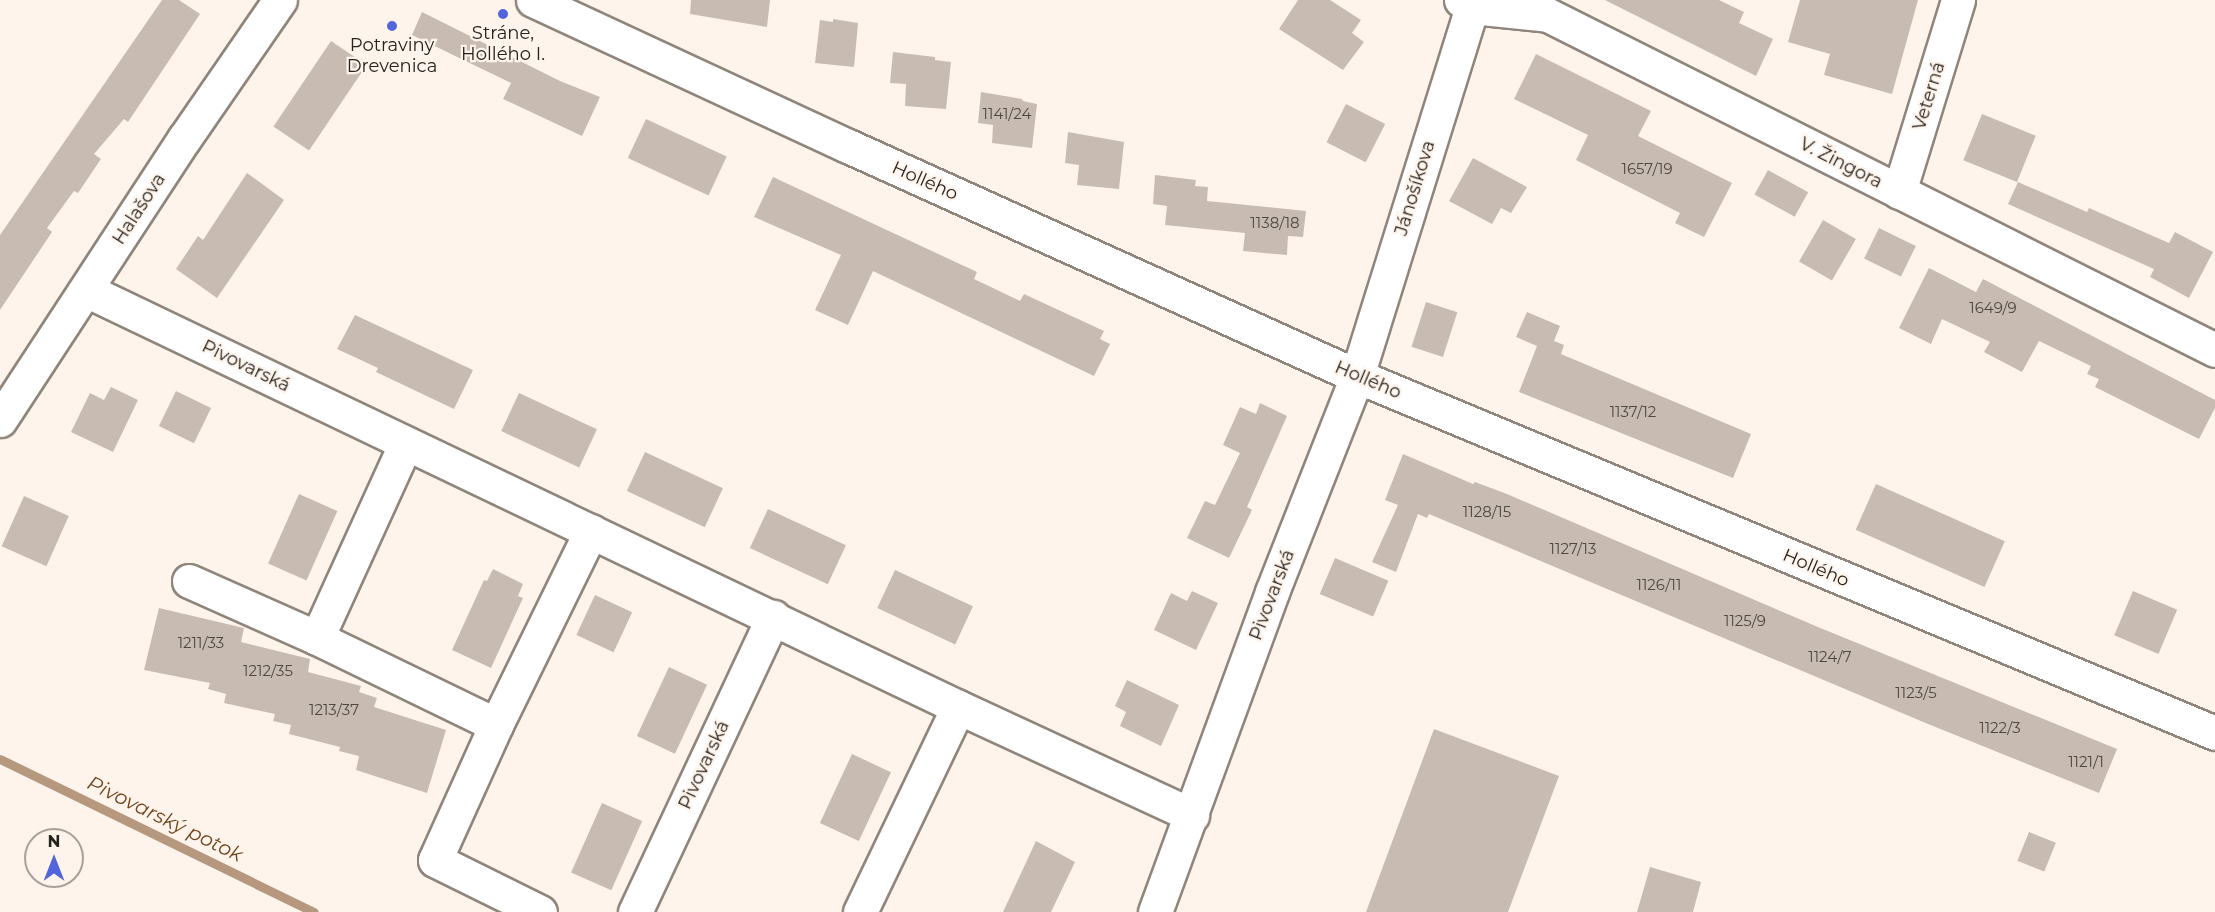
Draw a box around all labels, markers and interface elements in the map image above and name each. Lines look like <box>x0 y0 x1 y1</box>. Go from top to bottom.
marker: Stráne, Hollého I. <box>496 7 510 21</box>
marker: Potraviny Drevenica <box>385 19 399 33</box>
place label: Stráne, Hollého I. <box>461 23 545 66</box>
place label: Potraviny Drevenica <box>347 35 437 78</box>
street label: Veterná <box>1908 59 1950 133</box>
house number: 1141/24 <box>983 105 1031 123</box>
street label: V. Žingora <box>1796 133 1886 193</box>
street label: Jánošíkova <box>1390 138 1440 238</box>
street label: Hollého <box>889 157 961 205</box>
house number: 1657/19 <box>1621 160 1673 178</box>
street label: Halašova <box>108 169 170 249</box>
house number: 1138/18 <box>1250 214 1300 232</box>
house number: 1649/9 <box>1969 299 2017 317</box>
street label: Pivovarská <box>198 335 294 397</box>
street label: Hollého <box>1332 356 1404 404</box>
house number: 1137/12 <box>1610 403 1656 421</box>
house number: 1128/15 <box>1463 503 1511 521</box>
house number: 1127/13 <box>1550 540 1596 558</box>
street label: Hollého <box>1780 544 1852 592</box>
street label: Pivovarská <box>1245 547 1299 643</box>
house number: 1126/11 <box>1637 576 1681 594</box>
house number: 1125/9 <box>1724 612 1766 630</box>
house number: 1211/33 <box>178 634 224 652</box>
house number: 1124/7 <box>1808 648 1852 666</box>
house number: 1212/35 <box>243 662 293 680</box>
house number: 1123/5 <box>1895 684 1937 702</box>
house number: 1213/37 <box>309 701 359 719</box>
street label: Pivovarská <box>674 717 734 813</box>
house number: 1122/3 <box>1979 719 2021 737</box>
house number: 1121/1 <box>2068 753 2104 771</box>
water label: Pivovarský potok <box>83 771 247 867</box>
north arrow <box>24 828 84 888</box>
text: N <box>48 832 60 851</box>

